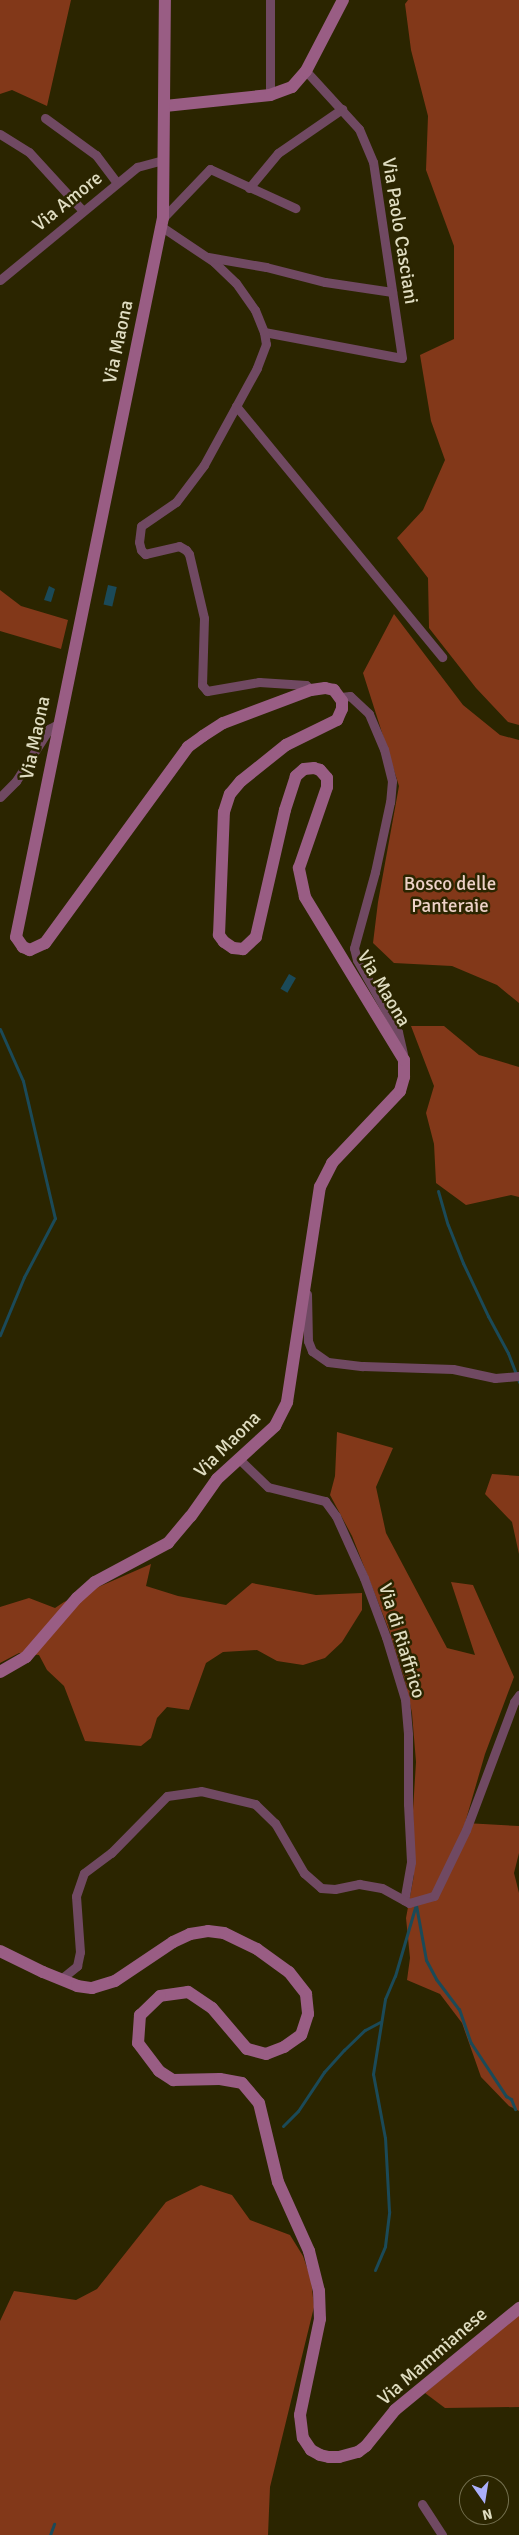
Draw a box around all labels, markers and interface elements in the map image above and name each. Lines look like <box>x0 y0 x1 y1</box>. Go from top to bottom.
street label: Via Paolo Casciani <box>376 156 422 306</box>
street label: Via Amore <box>29 167 107 237</box>
street label: Via Maona <box>99 298 139 386</box>
street label: Via Maona <box>16 694 56 782</box>
park label: Bosco delle Panteraie <box>404 874 496 918</box>
street label: Via Maona <box>351 947 415 1031</box>
street label: Via Maona <box>190 1407 266 1483</box>
street label: Via di Riaffrico <box>373 1581 429 1701</box>
street label: Via Mammianese <box>374 2303 492 2411</box>
north arrow <box>459 2475 509 2525</box>
text: N <box>481 2505 494 2524</box>

